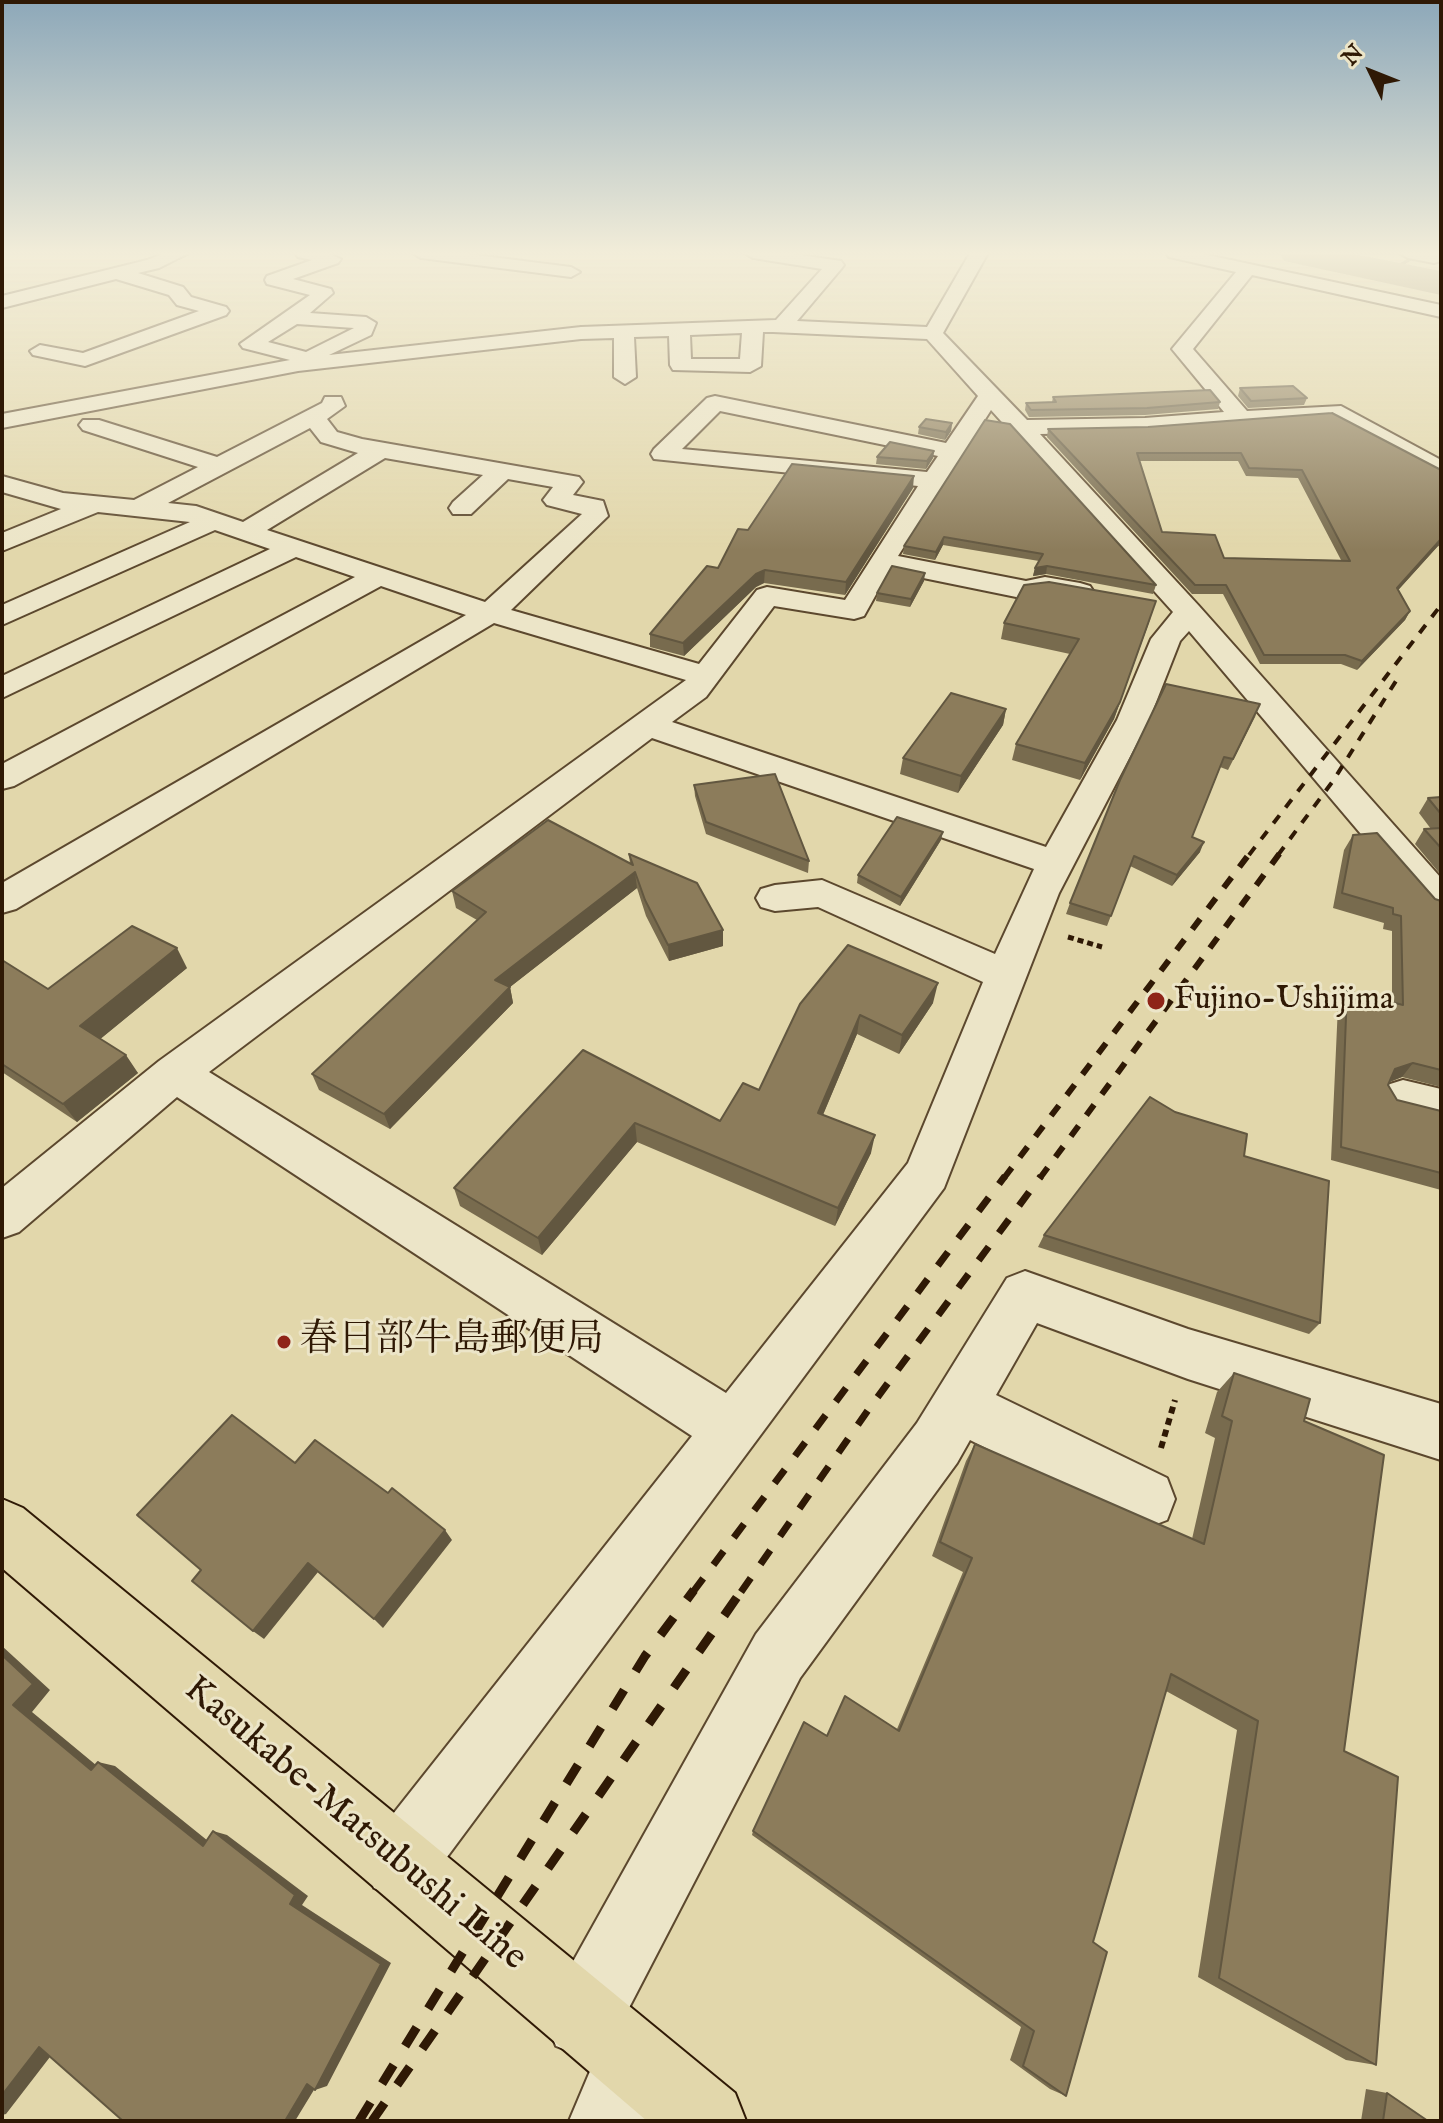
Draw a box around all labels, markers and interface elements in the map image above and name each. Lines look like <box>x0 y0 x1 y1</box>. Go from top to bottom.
north arrow <box>1331 32 1411 112</box>
text: N <box>1337 39 1370 72</box>
place label: Fujino-Ushijima <box>1174 982 1394 1020</box>
marker: Fujino-Ushijima <box>1145 990 1167 1012</box>
place label: 春日部牛島郵便局 <box>300 1319 604 1365</box>
marker: 春日部牛島郵便局 <box>275 1333 293 1351</box>
street label: Kasukabe-Matsubushi Line <box>173 1668 535 1982</box>

